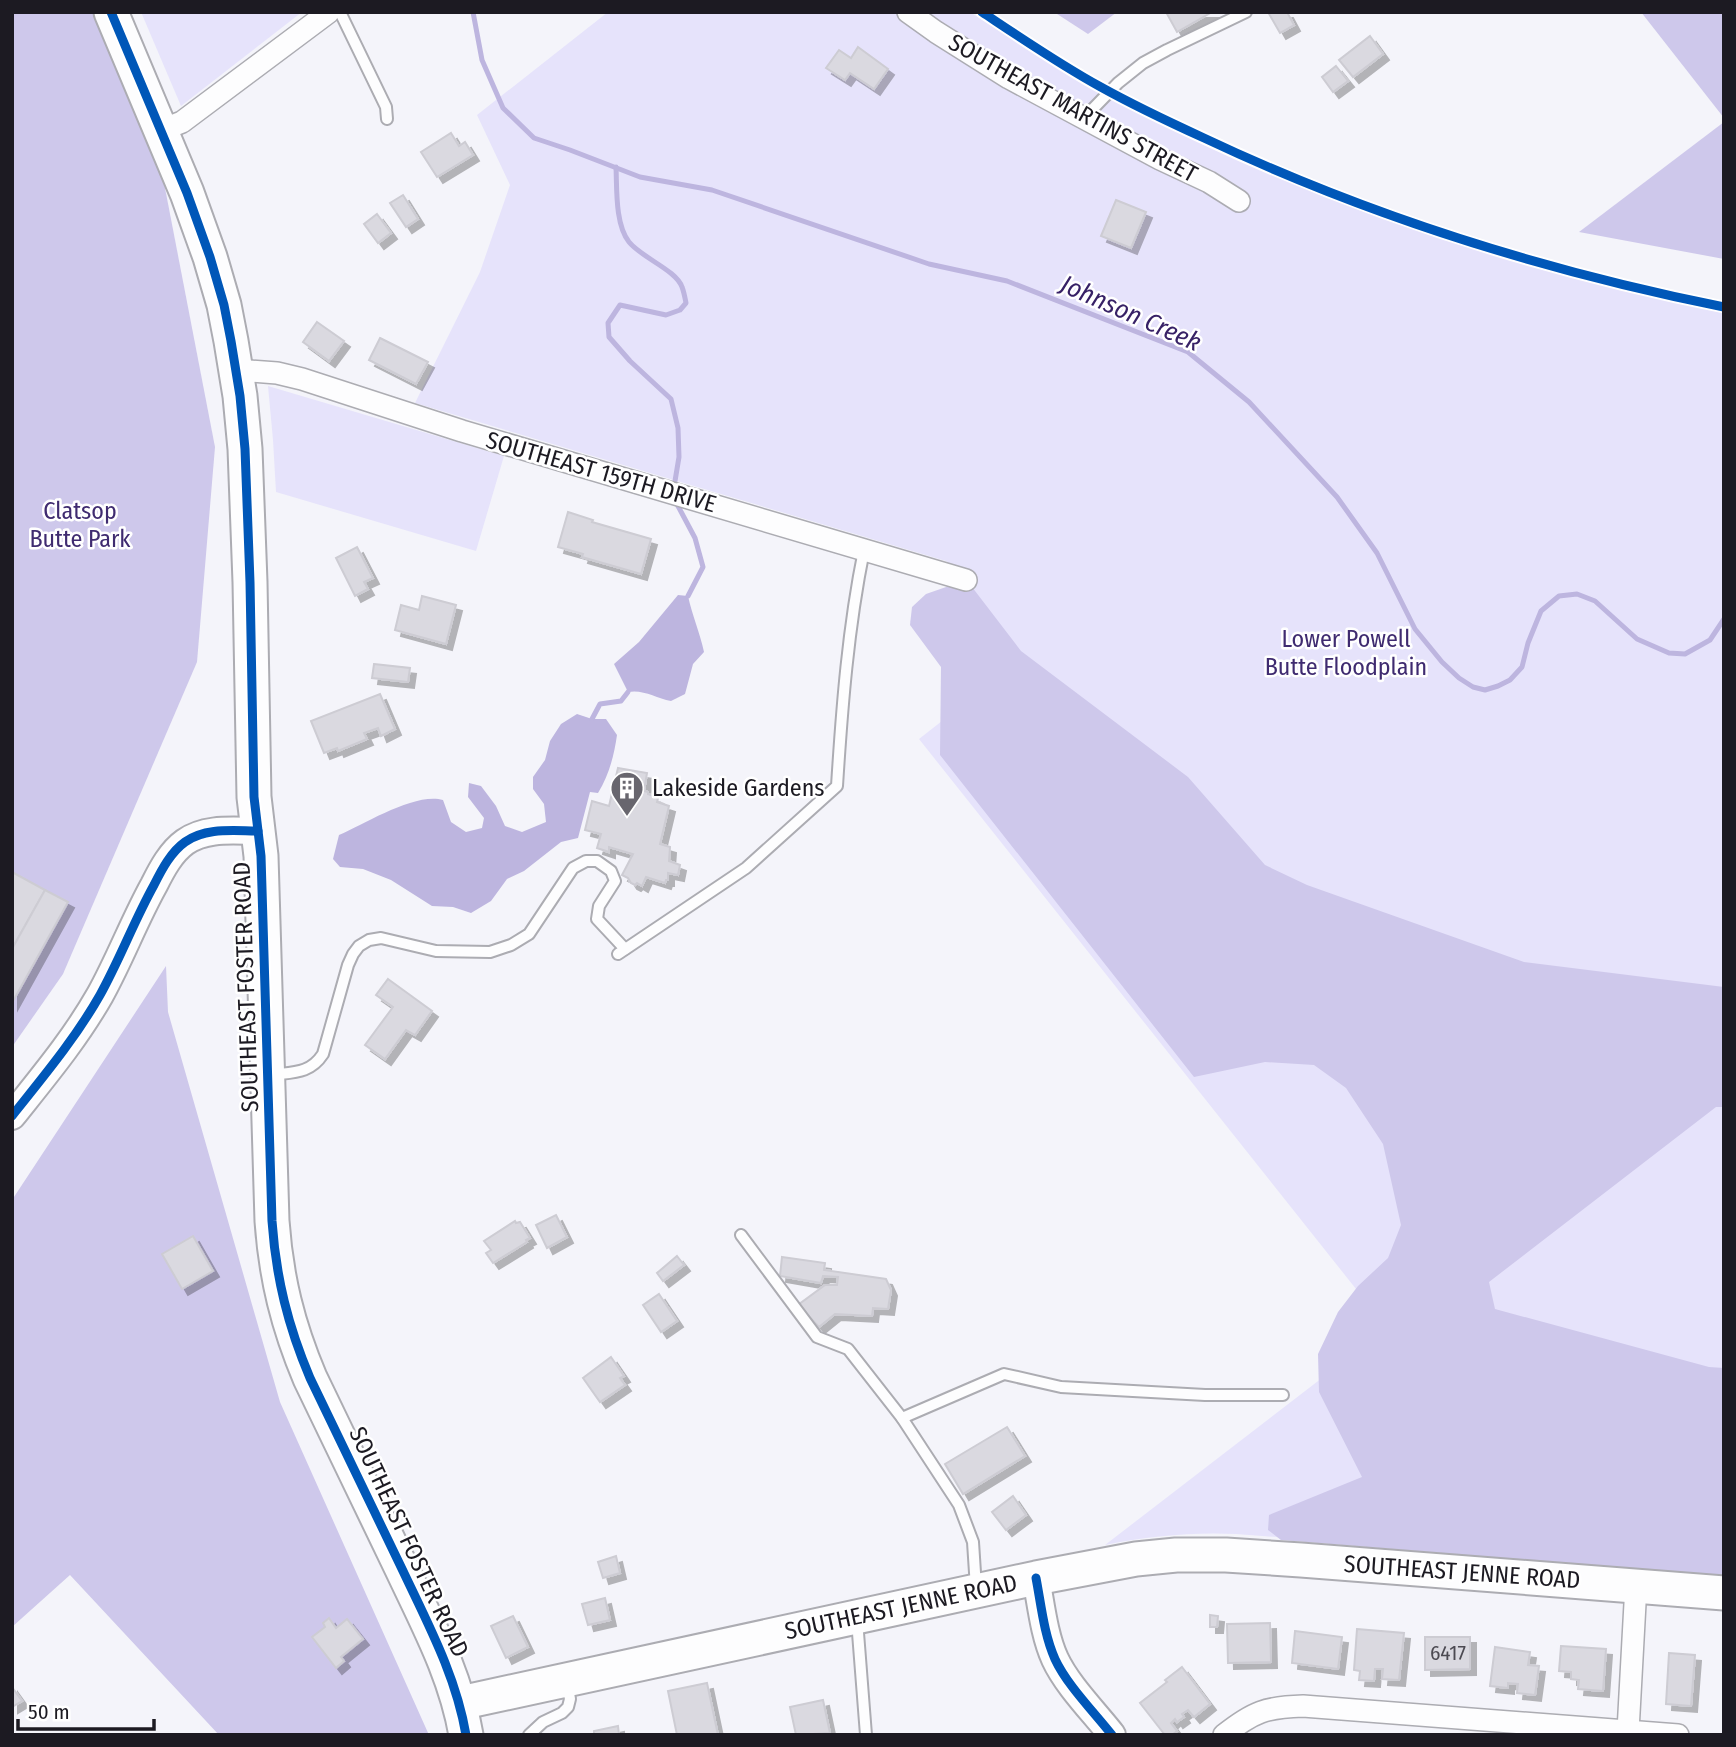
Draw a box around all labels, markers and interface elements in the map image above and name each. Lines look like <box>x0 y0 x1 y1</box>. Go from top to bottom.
street label: SOUTHEAST MARTINS STREET <box>944 28 1202 188</box>
water label: Johnson Creek <box>1054 268 1206 358</box>
street label: SOUTHEAST 159TH DRIVE <box>483 426 719 518</box>
park label: Clatsop Butte Park <box>29 497 131 553</box>
park label: Lower Powell Butte Floodplain <box>1265 625 1427 681</box>
building icon: Lakeside Gardens <box>608 769 646 818</box>
place label: Lakeside Gardens <box>652 774 825 802</box>
street label: SOUTHEAST FOSTER ROAD <box>228 861 264 1113</box>
street label: SOUTHEAST FOSTER ROAD <box>343 1422 475 1662</box>
street label: SOUTHEAST JENNE ROAD <box>1343 1550 1581 1594</box>
street label: SOUTHEAST JENNE ROAD <box>782 1569 1020 1645</box>
house number: 6417 <box>1430 1640 1466 1666</box>
scale bar <box>18 1688 154 1732</box>
text: 50 m <box>28 1699 70 1725</box>

